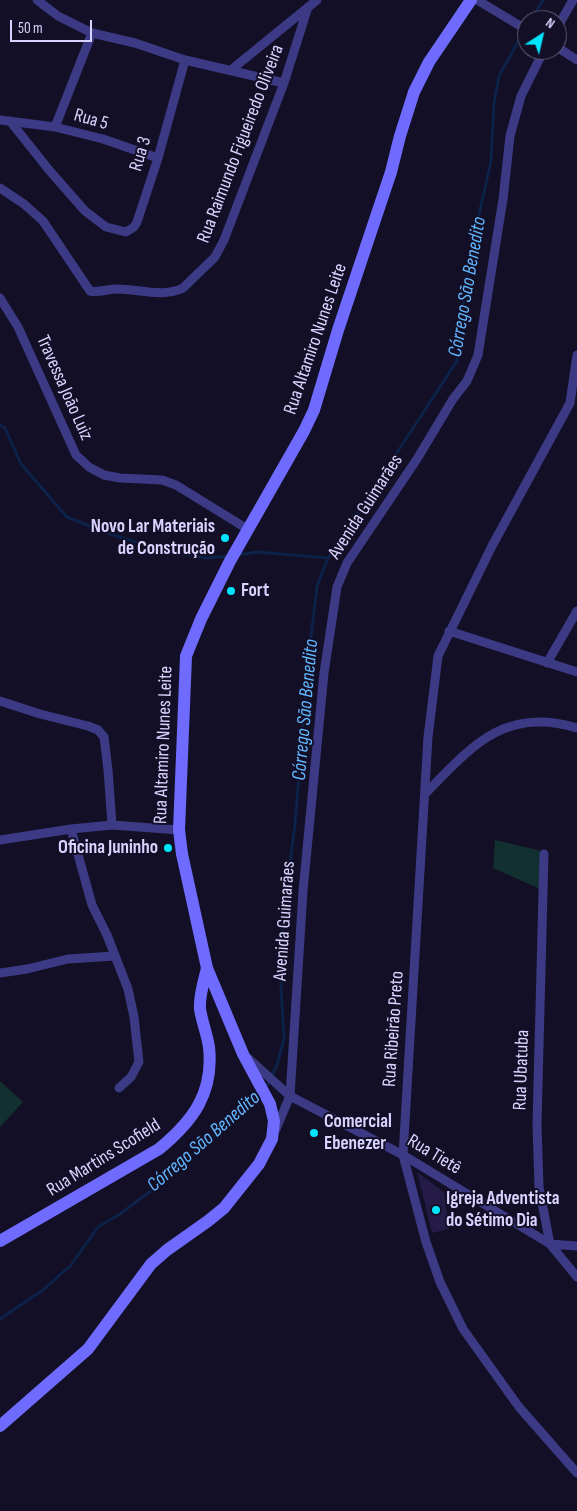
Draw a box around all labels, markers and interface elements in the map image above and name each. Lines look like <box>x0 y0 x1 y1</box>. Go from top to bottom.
scale bar <box>12 10 95 42</box>
north arrow <box>517 10 567 60</box>
text: N <box>542 14 558 32</box>
text: 50 m <box>18 19 43 38</box>
street label: Rua Raimundo Figueiredo Oliveira <box>193 42 289 246</box>
street label: Rua 5 <box>71 104 111 136</box>
street label: Rua 3 <box>125 134 157 174</box>
water label: Córrego São Benedito <box>444 215 492 359</box>
street label: Rua Altamiro Nunes Leite <box>279 260 353 418</box>
street label: Travessa João Luiz <box>31 332 97 444</box>
street label: Avenida Guimarães <box>324 450 408 564</box>
place label: Novo Lar Materiais de Construção <box>91 516 215 560</box>
marker: Novo Lar Materiais de Construção <box>219 532 231 544</box>
place label: Fort <box>241 580 269 602</box>
marker: Fort <box>225 585 237 597</box>
water label: Córrego São Benedito <box>288 638 324 782</box>
street label: Rua Altamiro Nunes Leite <box>150 666 178 824</box>
place label: Oficina Juninho <box>58 837 158 859</box>
marker: Oficina Juninho <box>162 842 174 854</box>
street label: Avenida Guimarães <box>269 860 301 982</box>
street label: Rua Ribeirão Preto <box>379 970 409 1088</box>
street label: Rua Ubatuba <box>509 1029 535 1111</box>
water label: Córrego São Benedito <box>143 1086 265 1198</box>
place label: Comercial Ebenezer <box>324 1111 392 1155</box>
street label: Rua Martins Scofield <box>43 1114 165 1202</box>
marker: Comercial Ebenezer <box>308 1127 320 1139</box>
street label: Rua Tietê <box>403 1130 465 1180</box>
place label: Igreja Adventista do Sétimo Dia <box>446 1188 560 1232</box>
marker: Igreja Adventista do Sétimo Dia <box>430 1204 442 1216</box>

